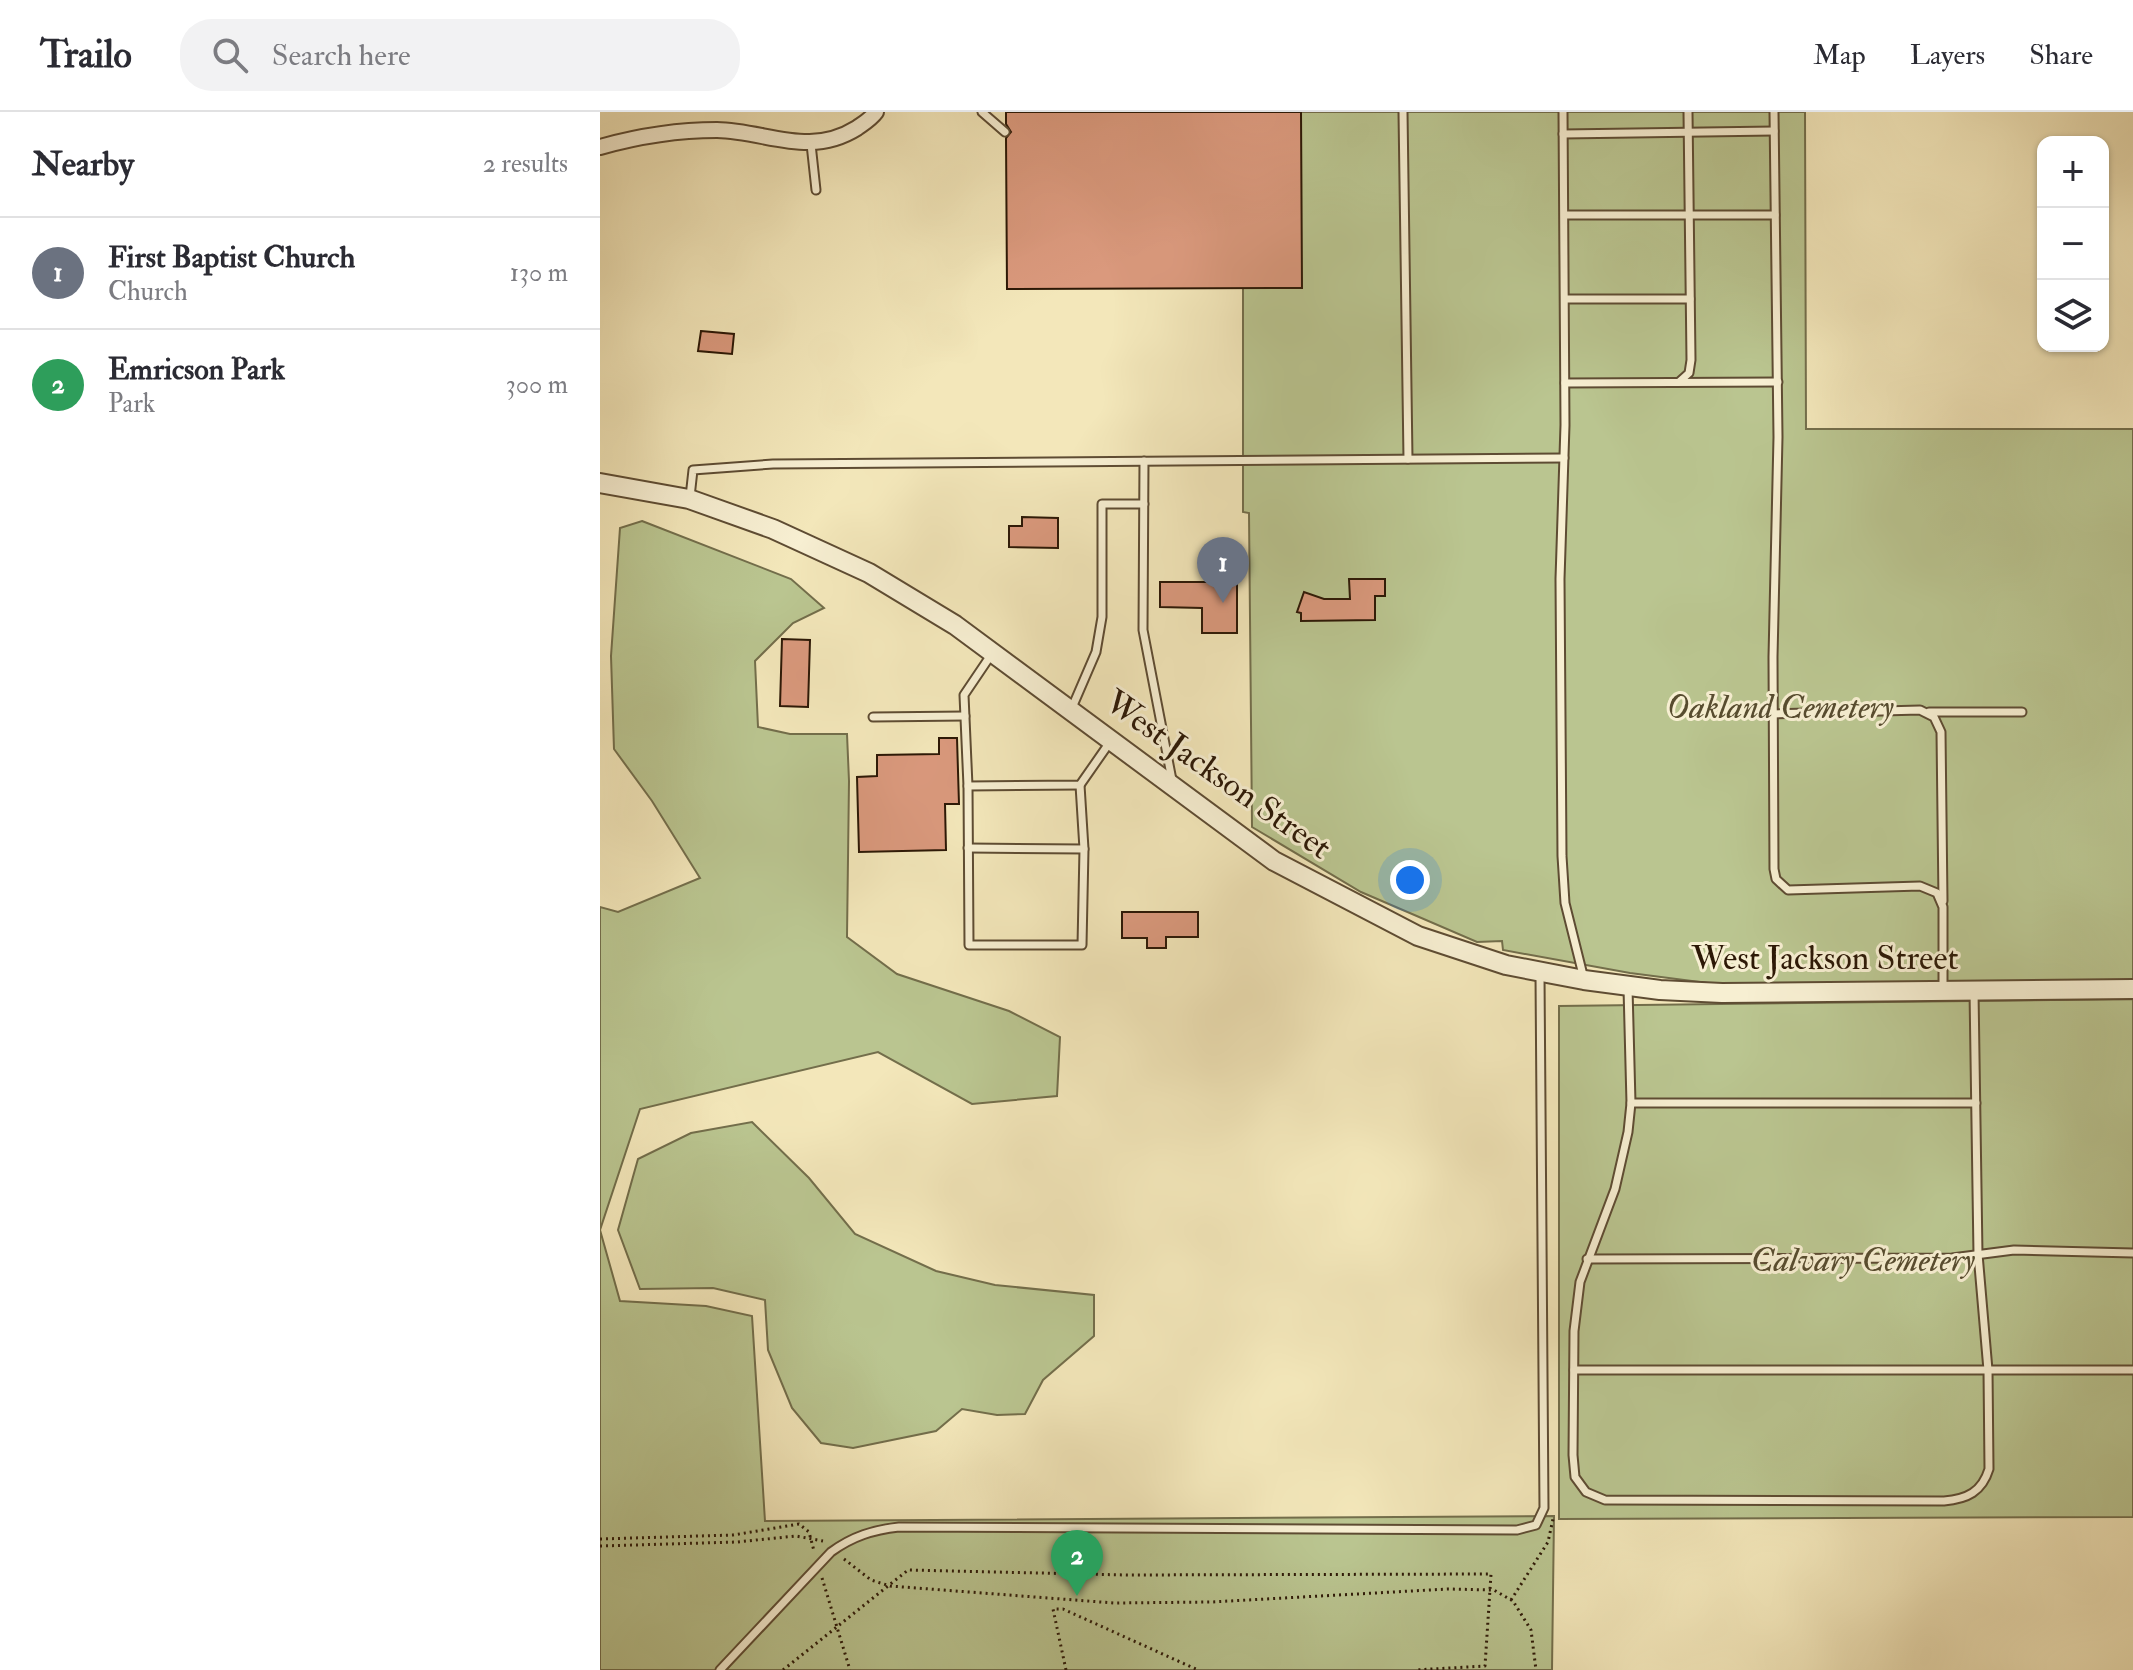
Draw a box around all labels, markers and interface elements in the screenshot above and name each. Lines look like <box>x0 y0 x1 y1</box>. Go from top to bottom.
search box <box>180 19 740 91</box>
text: Trailo <box>40 31 132 79</box>
icon: search <box>208 33 252 77</box>
text: Search here <box>272 37 411 74</box>
text: Map <box>1813 38 1866 73</box>
text: Layers <box>1910 38 1985 73</box>
text: Share <box>2029 38 2093 73</box>
map controls <box>2037 136 2109 352</box>
button: + <box>2037 136 2109 208</box>
text: Nearby <box>32 143 134 186</box>
text: 2 results <box>483 148 568 180</box>
button: − <box>2037 208 2109 280</box>
text: First Baptist Church <box>108 239 355 276</box>
text: 1 <box>53 257 63 289</box>
text: 130 m <box>510 257 568 289</box>
text: Church <box>108 276 188 308</box>
button: layers <box>2037 280 2109 352</box>
text: Emricson Park <box>108 351 285 388</box>
text: 2 <box>51 369 65 401</box>
text: 300 m <box>506 369 568 401</box>
text: Park <box>108 388 155 420</box>
pin: 1 <box>1197 537 1249 603</box>
street label: West Jackson Street <box>1096 680 1340 869</box>
park label: Oakland Cemetery <box>1666 686 1894 729</box>
your location <box>1390 860 1430 900</box>
street label: West Jackson Street <box>1691 937 1958 980</box>
park label: Calvary Cemetery <box>1751 1239 1976 1282</box>
pin: 2 <box>1051 1530 1103 1596</box>

